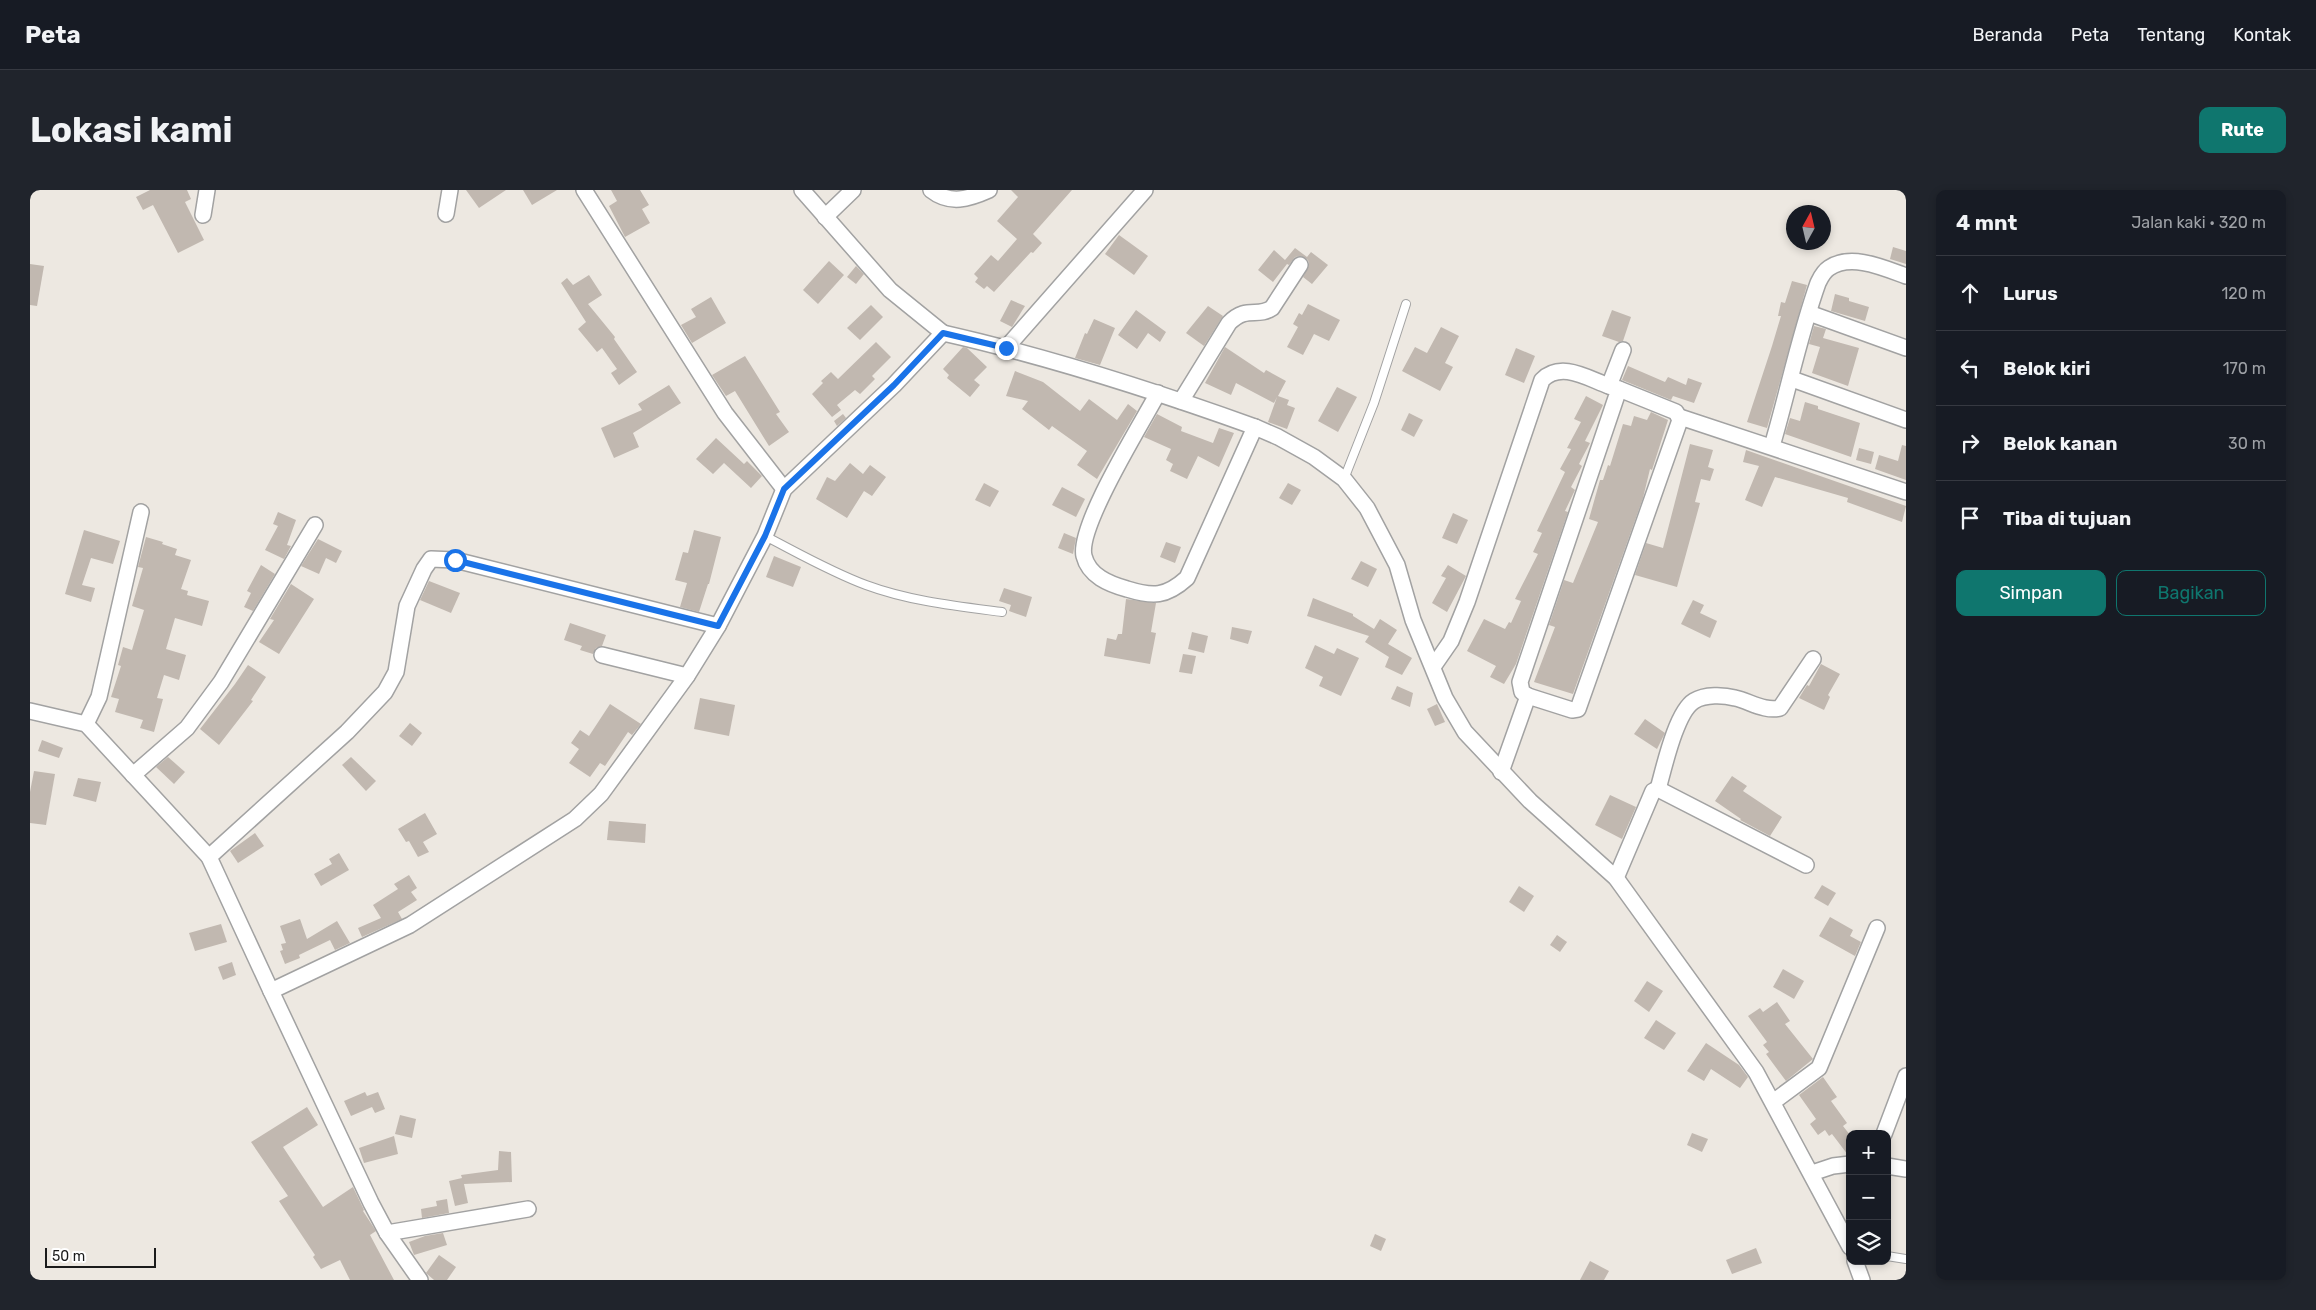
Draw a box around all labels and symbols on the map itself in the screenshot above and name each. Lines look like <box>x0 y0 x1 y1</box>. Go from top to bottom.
north arrow <box>1786 205 1831 250</box>
route end <box>995 337 1018 360</box>
route start <box>444 549 467 572</box>
scale bar <box>45 1245 156 1268</box>

